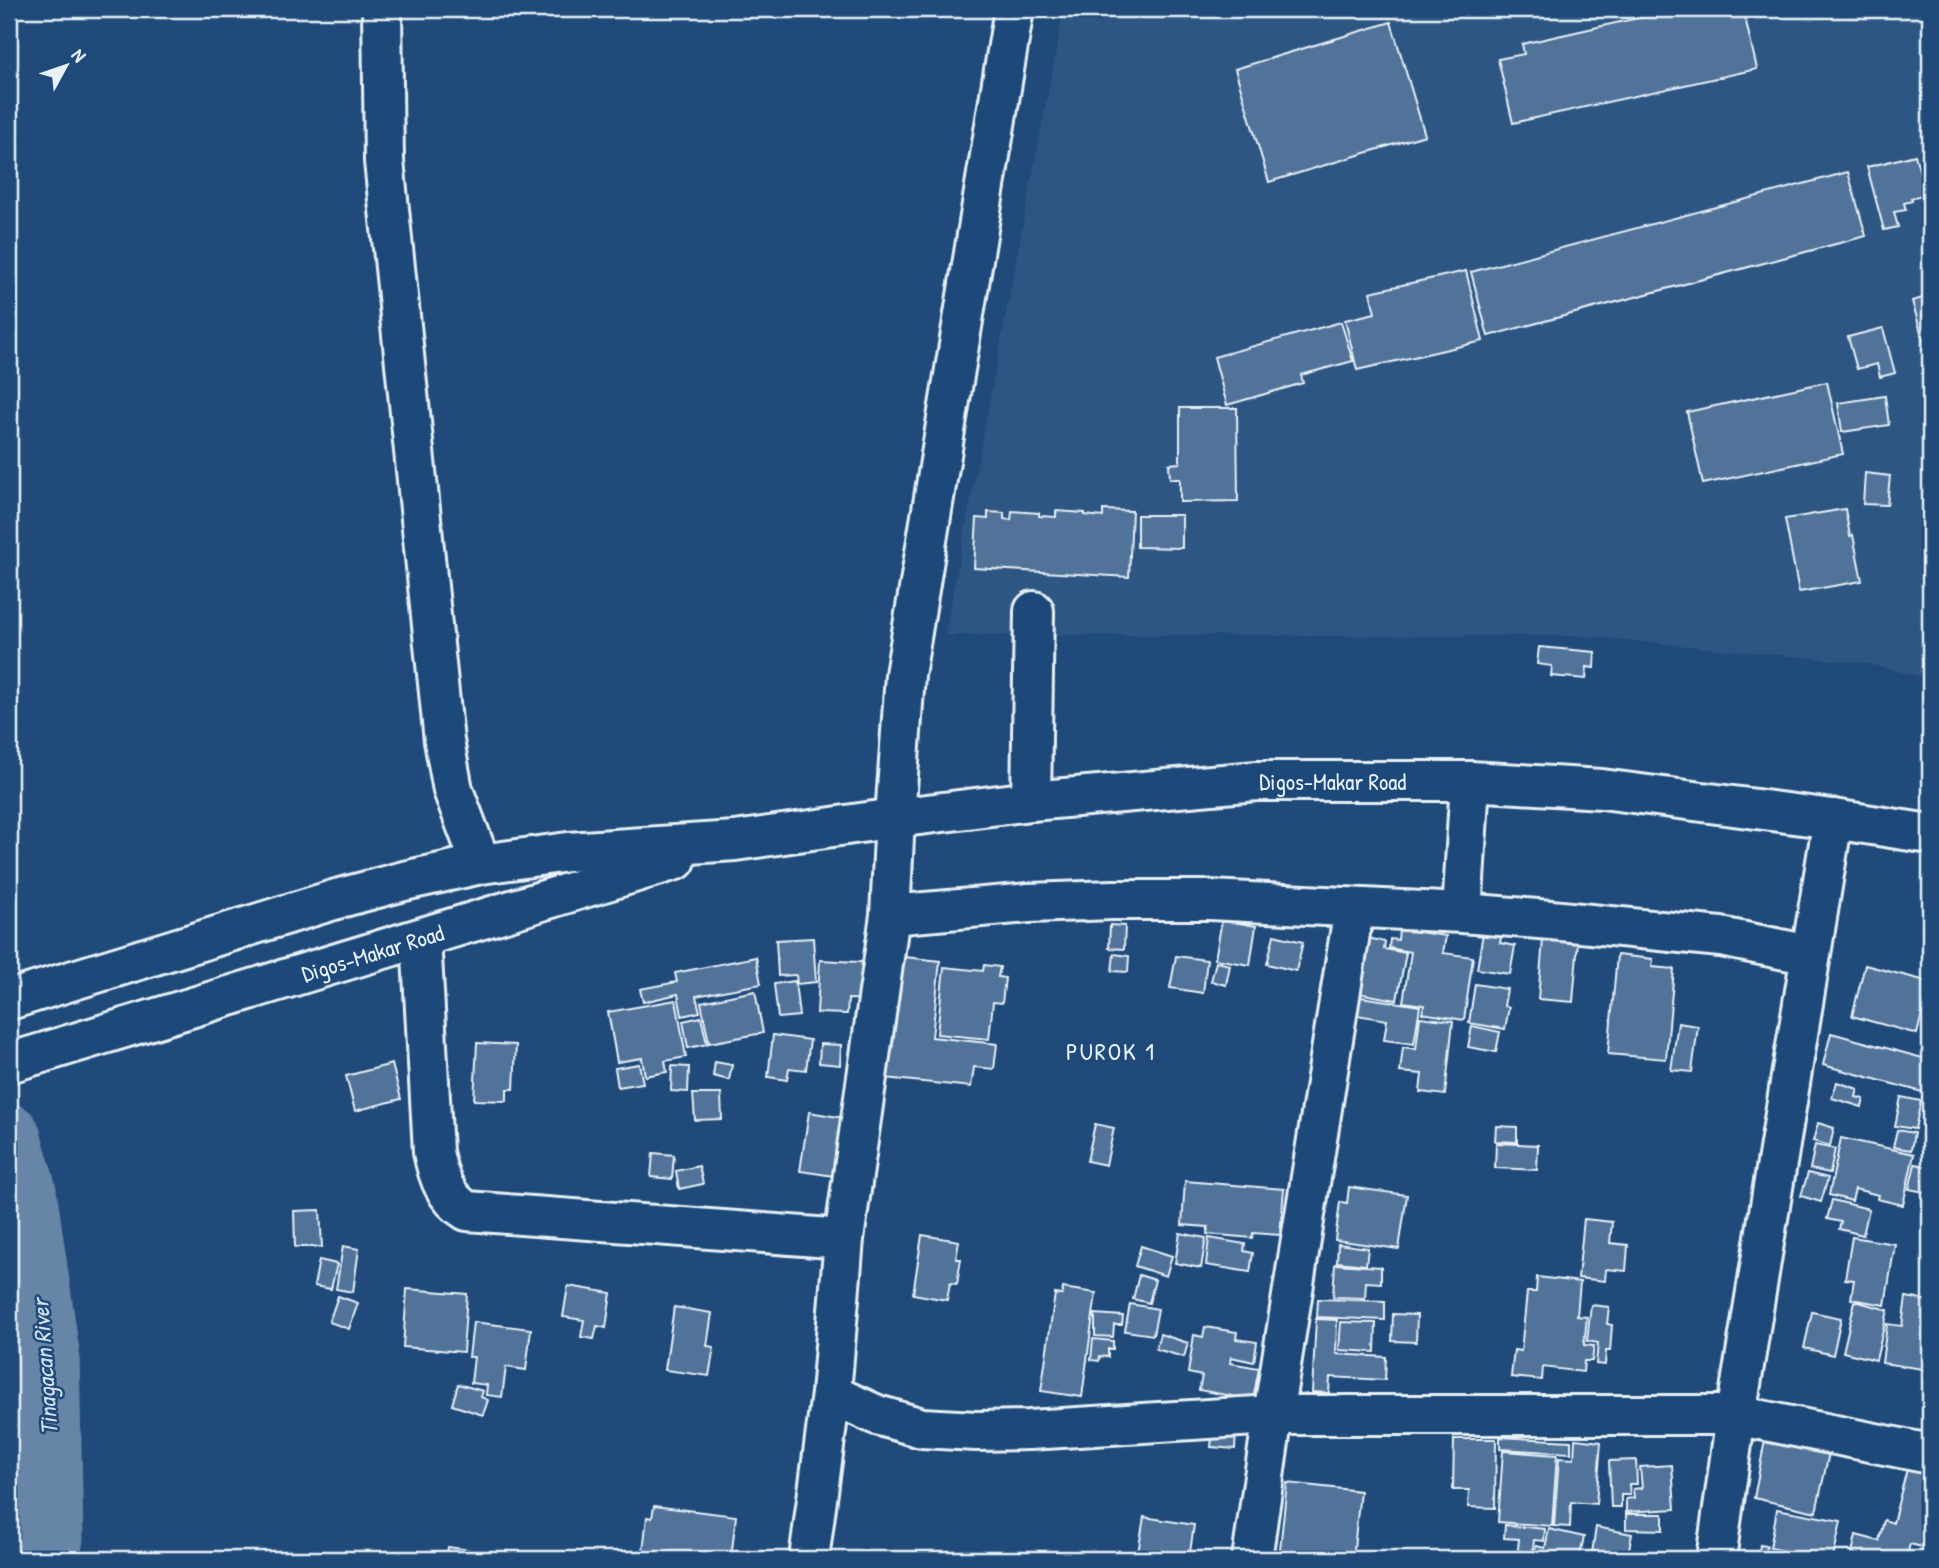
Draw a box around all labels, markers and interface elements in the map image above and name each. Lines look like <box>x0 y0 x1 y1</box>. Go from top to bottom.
north arrow <box>32 32 102 102</box>
text: N <box>66 43 92 67</box>
street label: Digos-Makar Road <box>1259 766 1406 797</box>
street label: Digos-Makar Road <box>298 916 447 989</box>
district label: PUROK 1 <box>1066 1035 1156 1067</box>
water label: Tinagacan River <box>23 1295 66 1436</box>

